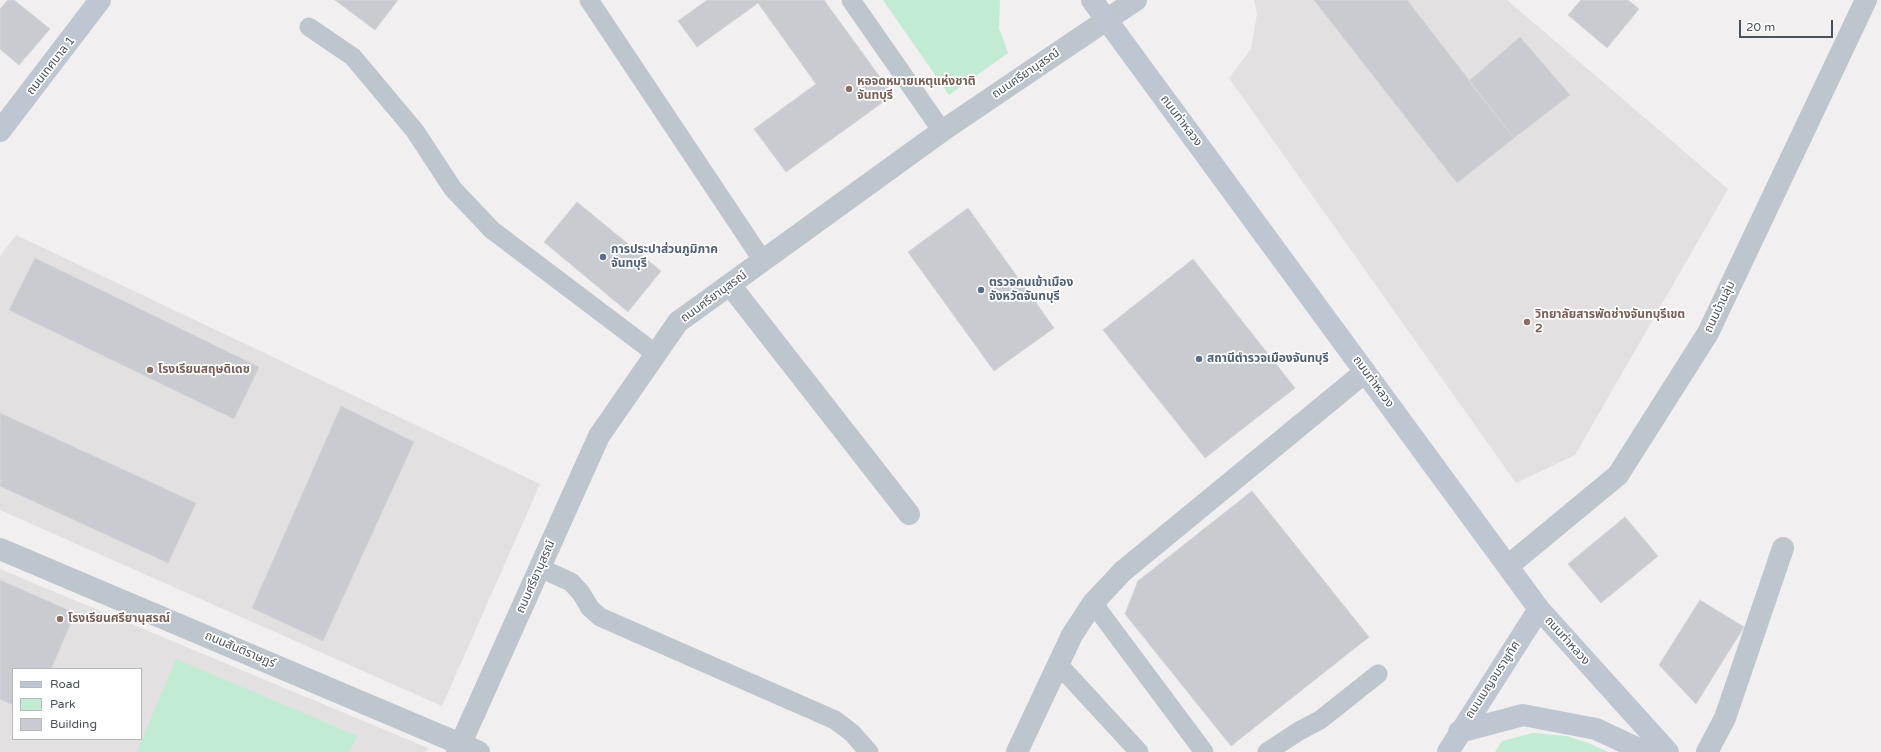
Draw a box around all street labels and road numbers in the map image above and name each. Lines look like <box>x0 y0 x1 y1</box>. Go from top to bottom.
street label: ถนนเทศบาล 1 <box>24 34 78 98</box>
street label: ถนนศรียานุสรณ์ <box>990 46 1062 102</box>
street label: ถนนท่าหลวง <box>1157 93 1205 149</box>
street label: ถนนศรียานุสรณ์ <box>678 268 750 326</box>
street label: ถนนบ้านลุ่ม <box>1701 279 1739 335</box>
street label: ถนนท่าหลวง <box>1349 353 1397 411</box>
street label: ถนนศรียานุสรณ์ <box>513 538 559 616</box>
street label: ถนนท่าหลวง <box>1541 614 1593 668</box>
street label: ถนนสันติราษฎร์ <box>203 629 277 671</box>
street label: ถนนเบญจมราชูทิศ <box>1463 639 1523 721</box>

